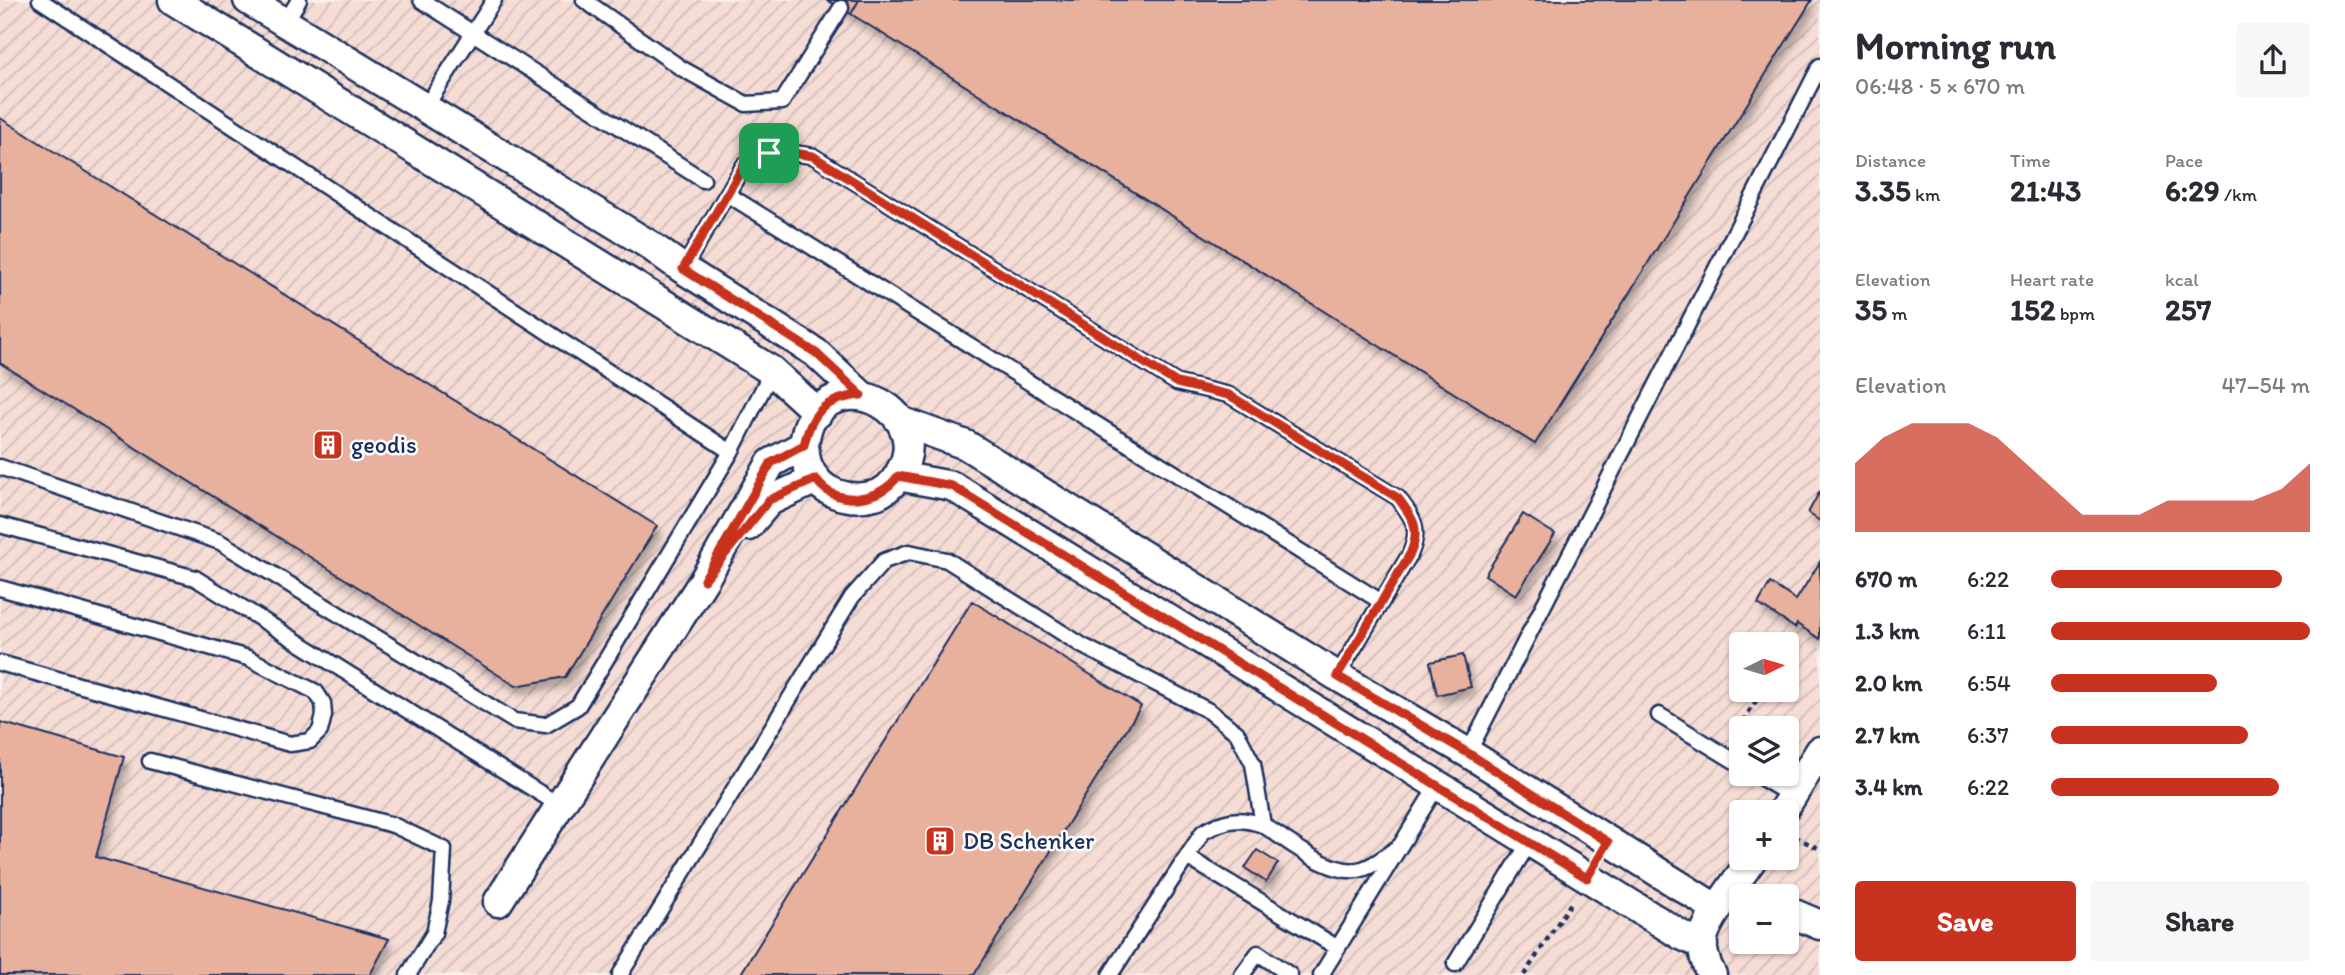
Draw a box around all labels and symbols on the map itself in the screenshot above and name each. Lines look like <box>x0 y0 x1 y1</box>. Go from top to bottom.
pin <box>739 123 799 183</box>
building icon: geodis <box>311 428 345 462</box>
place label: geodis <box>351 430 417 459</box>
north arrow <box>1729 632 1799 702</box>
building icon: DB Schenker <box>923 824 957 858</box>
place label: DB Schenker <box>963 826 1094 855</box>

